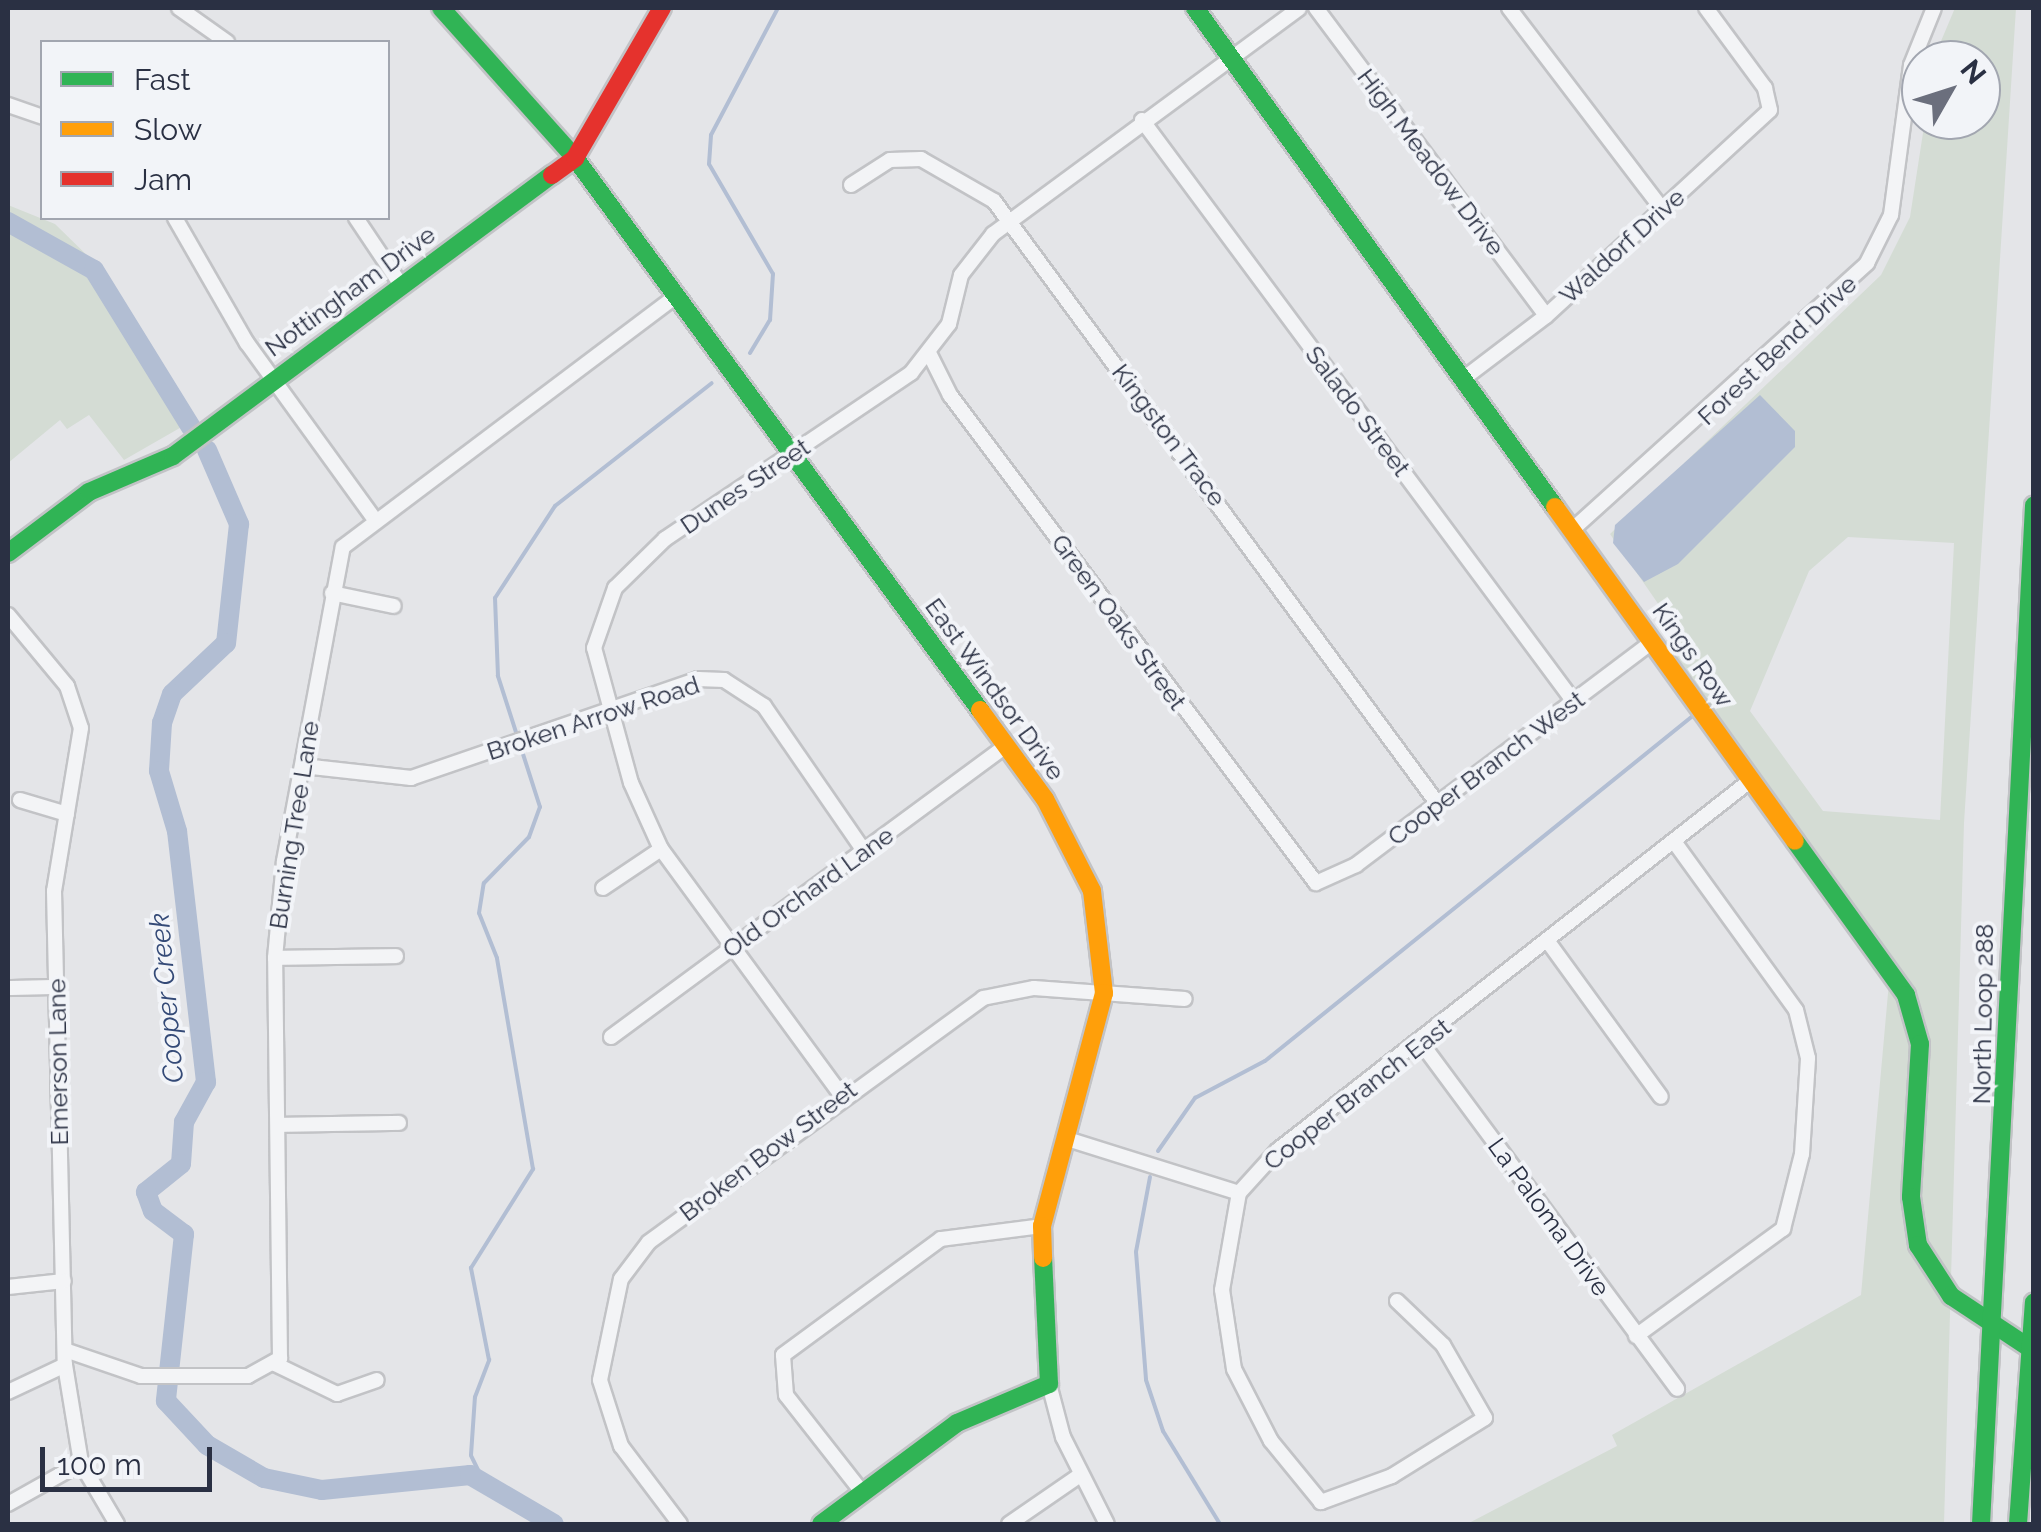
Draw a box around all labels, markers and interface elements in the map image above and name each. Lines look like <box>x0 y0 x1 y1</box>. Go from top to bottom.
legend <box>40 40 390 220</box>
north arrow <box>1901 40 2001 140</box>
text: N <box>1954 53 1993 91</box>
text: Fast <box>134 62 191 97</box>
street label: High Meadow Drive <box>1351 62 1511 262</box>
text: Slow <box>134 112 202 147</box>
text: Jam <box>134 162 192 197</box>
street label: Waldorf Drive <box>1553 182 1691 310</box>
street label: Nottingham Drive <box>259 219 441 363</box>
street label: Forest Bend Drive <box>1691 269 1863 431</box>
street label: Salado Street <box>1299 340 1417 482</box>
street label: Kingston Trace <box>1105 358 1233 512</box>
street label: Dunes Street <box>675 432 815 540</box>
street label: Green Oaks Street <box>1045 528 1193 716</box>
street label: East Windsor Drive <box>918 592 1072 786</box>
street label: Kings Row <box>1646 597 1740 713</box>
street label: Broken Arrow Road <box>482 669 704 767</box>
street label: Cooper Branch West <box>1381 684 1591 852</box>
street label: Burning Tree Lane <box>263 718 325 932</box>
street label: Old Orchard Lane <box>717 820 899 964</box>
water label: Cooper Creek <box>143 911 191 1085</box>
street label: North Loop 288 <box>1966 923 2000 1105</box>
street label: Emerson Lane <box>42 978 74 1146</box>
street label: Cooper Branch East <box>1257 1011 1457 1177</box>
street label: Broken Bow Street <box>673 1074 863 1228</box>
street label: La Paloma Drive <box>1482 1132 1616 1302</box>
scale bar <box>45 1427 218 1489</box>
text: 100 m <box>57 1447 142 1482</box>

